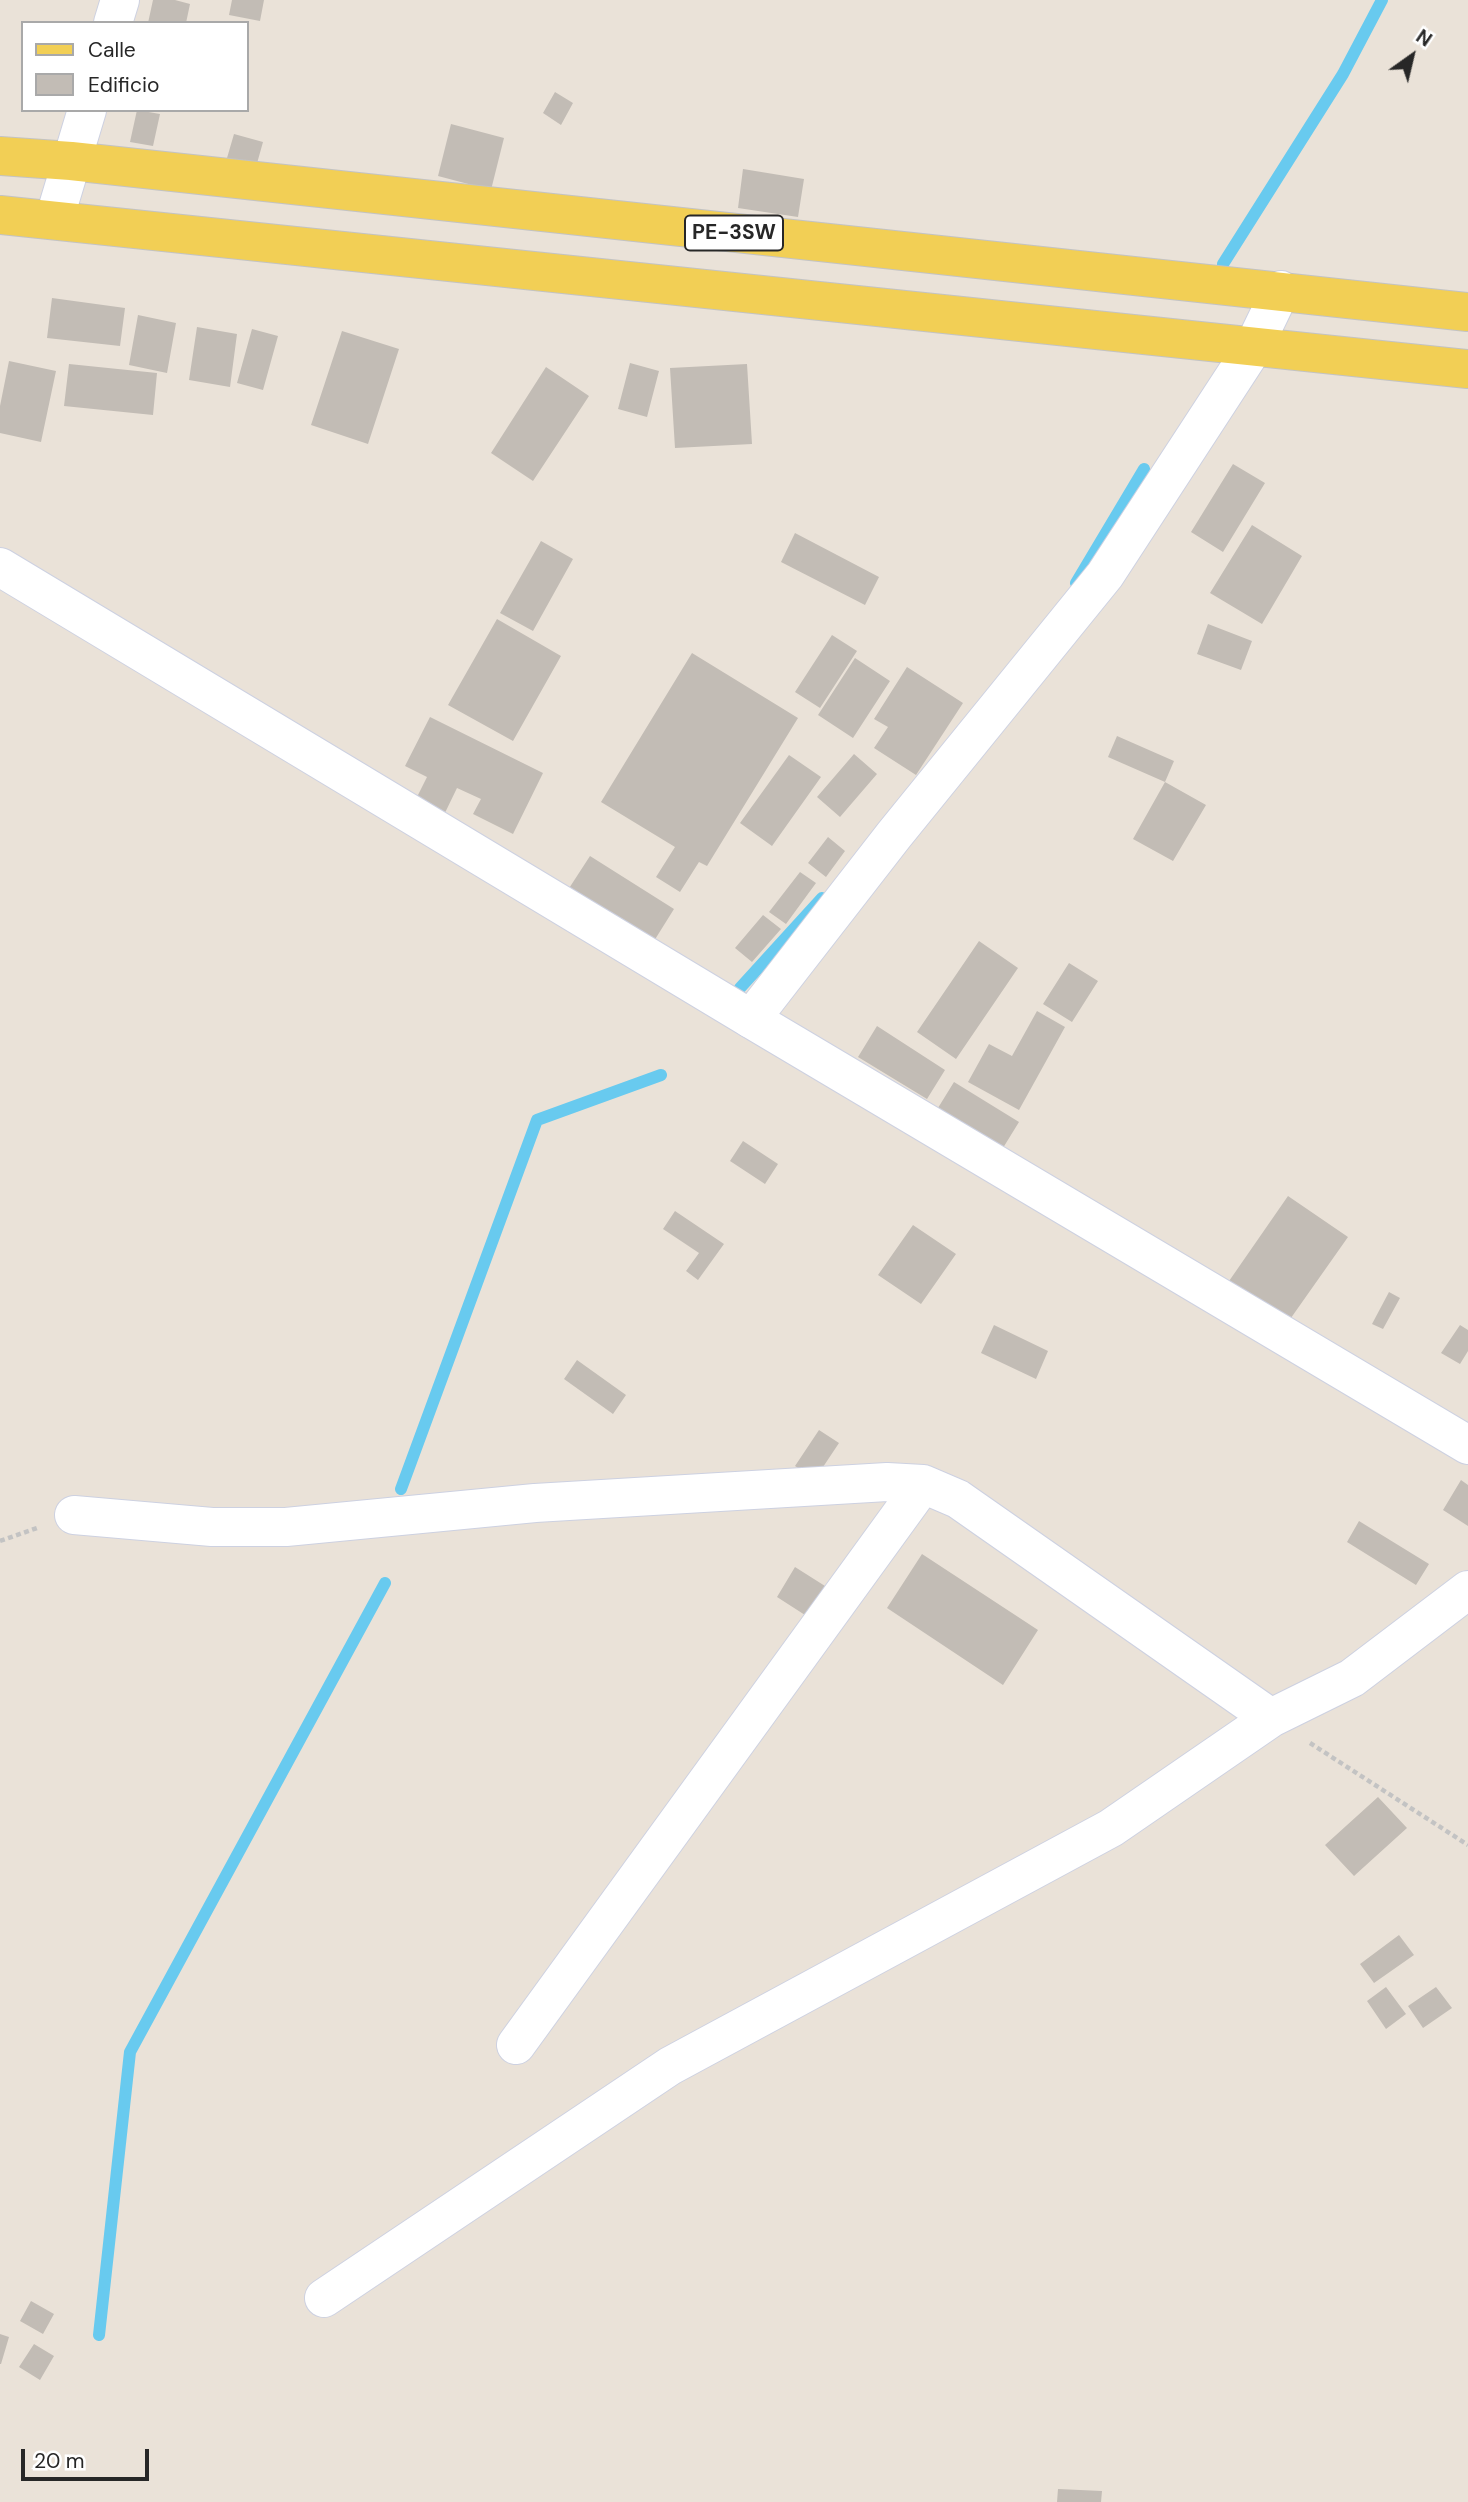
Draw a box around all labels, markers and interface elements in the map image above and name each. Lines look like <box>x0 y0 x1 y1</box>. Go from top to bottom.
legend <box>21 21 248 112</box>
north arrow <box>1377 21 1447 91</box>
text: N <box>1411 24 1437 52</box>
text: Calle <box>88 36 136 64</box>
text: Edificio <box>88 71 159 99</box>
road number: PE-3SW <box>685 216 783 250</box>
scale bar <box>24 2436 152 2480</box>
text: 20 m <box>34 2447 85 2475</box>

